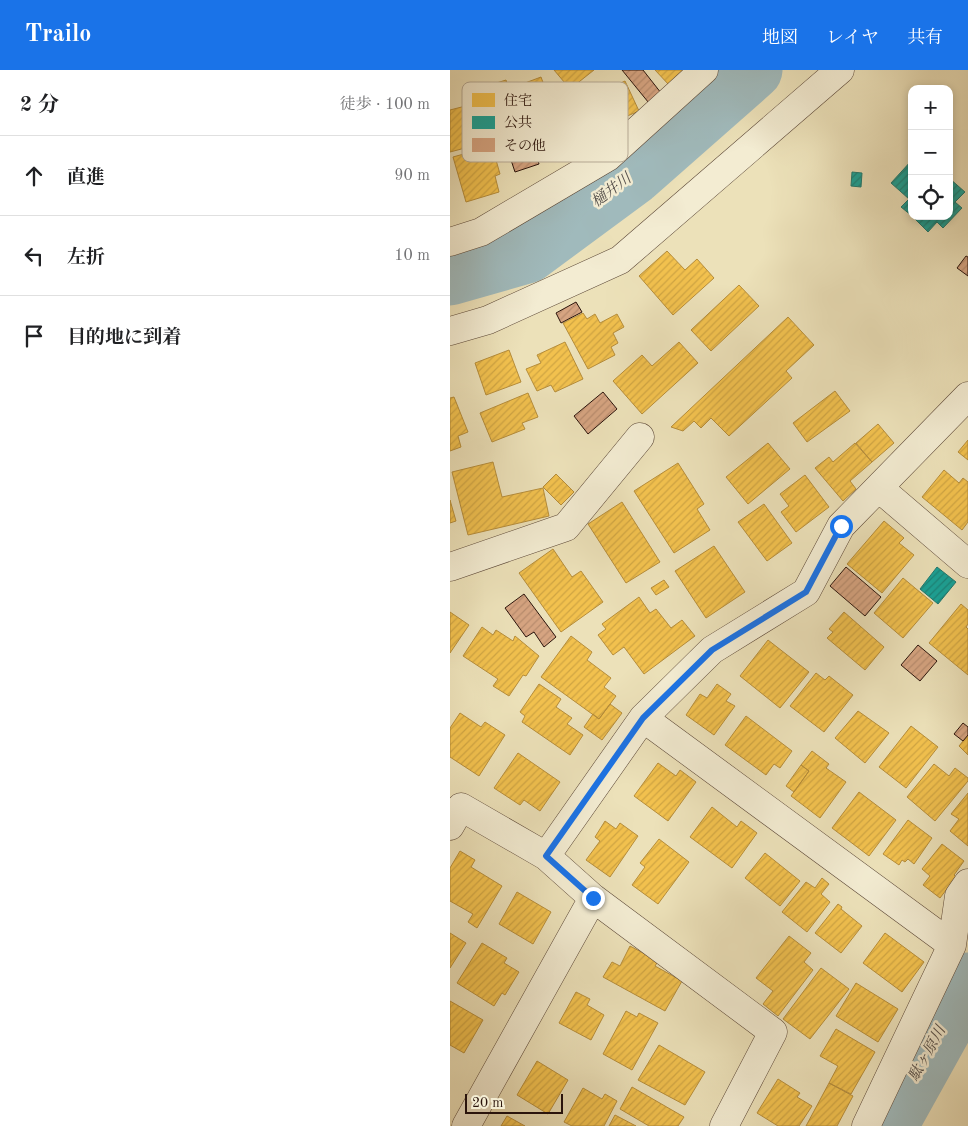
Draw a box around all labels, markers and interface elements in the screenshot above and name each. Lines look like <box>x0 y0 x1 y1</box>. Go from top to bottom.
text: Trailo <box>25 23 91 47</box>
text: 地図 <box>762 29 798 47</box>
text: レイヤ <box>826 29 879 47</box>
text: 共有 <box>907 29 943 47</box>
legend <box>462 82 628 162</box>
map controls <box>908 85 953 220</box>
button: + <box>908 85 953 130</box>
text: 住宅 <box>504 93 532 108</box>
text: 2 分 <box>20 95 59 116</box>
text: 徒歩 · 100 m <box>340 97 430 113</box>
text: 公共 <box>504 115 532 130</box>
button: − <box>908 130 953 175</box>
text: その他 <box>504 138 546 153</box>
icon: ahead <box>20 162 48 190</box>
text: 90 m <box>394 168 430 184</box>
text: 直進 <box>67 169 105 188</box>
water label: 樋井川 <box>588 169 636 211</box>
button: locate <box>908 175 953 220</box>
icon: left <box>20 242 48 270</box>
text: 10 m <box>394 248 430 264</box>
text: 左折 <box>67 249 105 268</box>
icon: arrive <box>20 322 48 350</box>
text: 目的地に到着 <box>67 329 181 348</box>
route start <box>830 515 853 538</box>
route end <box>582 887 605 910</box>
water label: 駄ヶ原川 <box>905 1021 950 1084</box>
scale bar <box>465 1091 562 1114</box>
text: 20 m <box>472 1096 503 1110</box>

